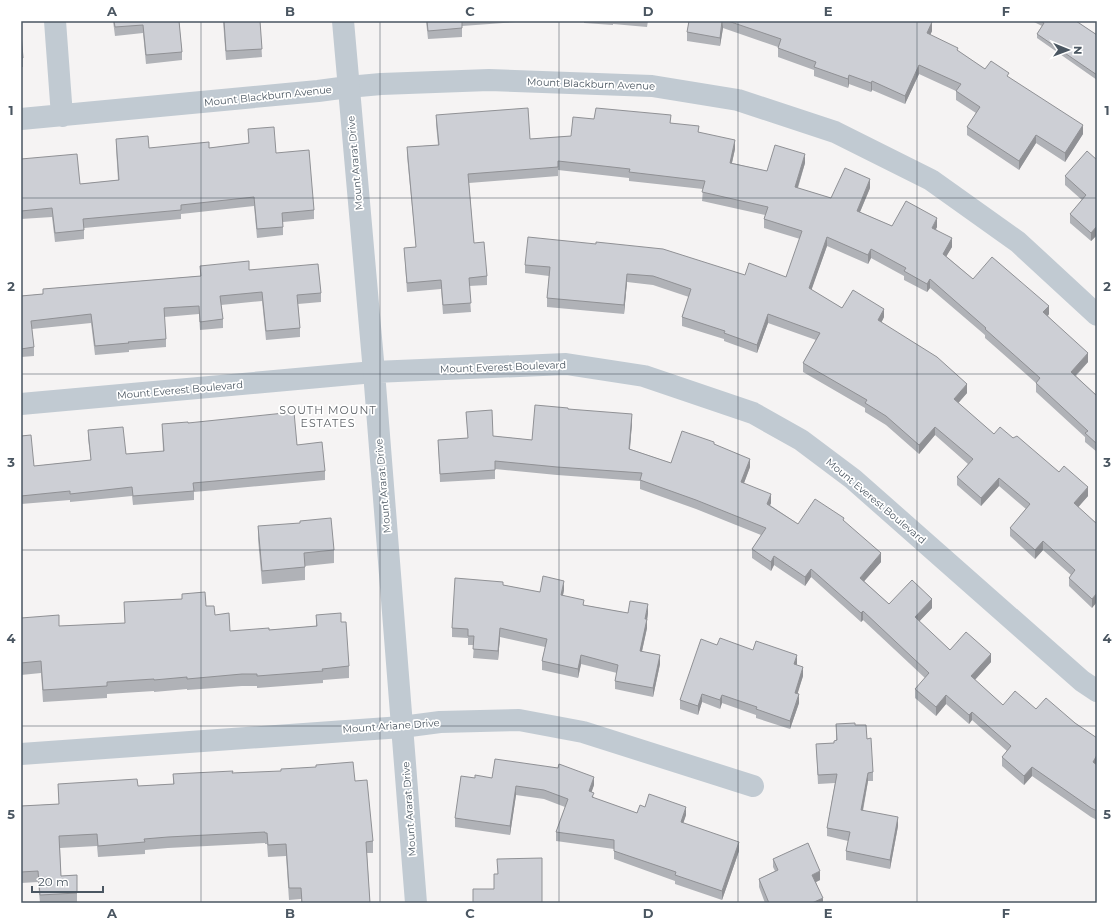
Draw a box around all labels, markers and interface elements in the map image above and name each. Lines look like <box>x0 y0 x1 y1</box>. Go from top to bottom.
text: A <box>106 3 118 19</box>
text: B <box>285 3 295 19</box>
text: C <box>465 3 475 19</box>
text: D <box>643 3 654 19</box>
text: E <box>824 3 833 19</box>
text: F <box>1002 3 1010 19</box>
north arrow <box>1048 30 1088 70</box>
text: N <box>1071 46 1085 55</box>
street label: Mount Blackburn Avenue <box>527 75 655 93</box>
street label: Mount Blackburn Avenue <box>204 83 332 109</box>
text: 1 <box>8 102 14 118</box>
text: 1 <box>1104 102 1110 118</box>
street label: Mount Ararat Drive <box>344 115 366 211</box>
text: 2 <box>7 278 15 294</box>
text: 2 <box>1103 278 1111 294</box>
street label: Mount Everest Boulevard <box>440 358 566 376</box>
street label: Mount Everest Boulevard <box>117 378 243 402</box>
district label: SOUTH MOUNT ESTATES <box>279 403 377 430</box>
street label: Mount Ararat Drive <box>372 438 394 534</box>
text: 3 <box>6 454 15 470</box>
text: 3 <box>1102 454 1111 470</box>
street label: Mount Everest Boulevard <box>823 455 929 547</box>
text: 4 <box>7 630 16 646</box>
text: 4 <box>1103 630 1112 646</box>
street label: Mount Ariane Drive <box>342 716 440 736</box>
street label: Mount Ararat Drive <box>399 761 419 857</box>
text: 5 <box>7 806 15 822</box>
text: 5 <box>1103 806 1111 822</box>
scale bar <box>32 868 103 894</box>
text: 20 m <box>38 874 69 889</box>
text: A <box>106 905 118 921</box>
text: B <box>285 905 295 921</box>
text: C <box>465 905 475 921</box>
text: D <box>643 905 654 921</box>
text: E <box>824 905 833 921</box>
text: F <box>1002 905 1010 921</box>

